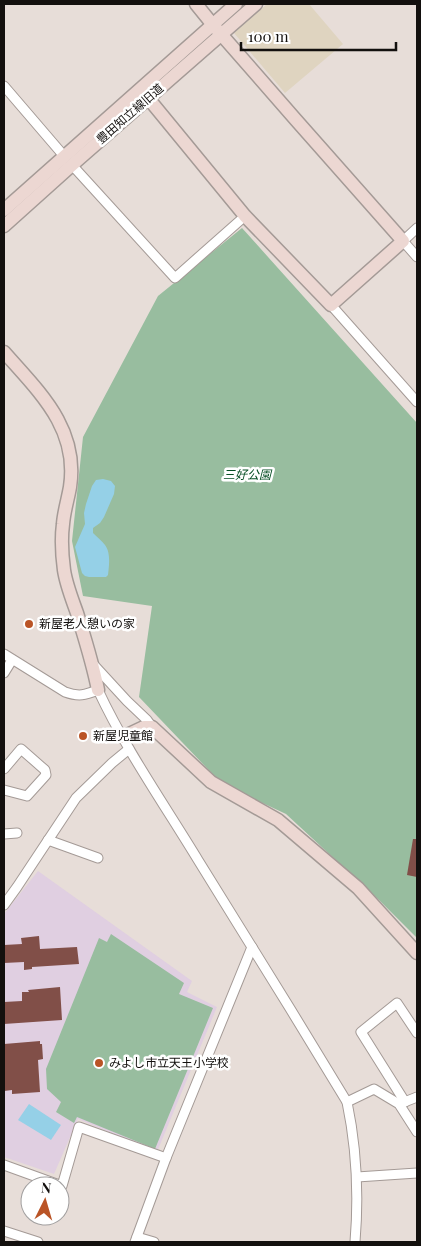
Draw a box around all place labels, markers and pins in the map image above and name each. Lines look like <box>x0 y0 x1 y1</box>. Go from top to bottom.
place label: 新屋老人憩いの家 <box>39 615 135 631</box>
marker: 新屋老人憩いの家 <box>23 618 35 630</box>
place label: 新屋児童館 <box>93 727 153 743</box>
marker: 新屋児童館 <box>77 730 89 742</box>
place label: みよし市立天王小学校 <box>109 1054 229 1070</box>
marker: みよし市立天王小学校 <box>93 1057 105 1069</box>

